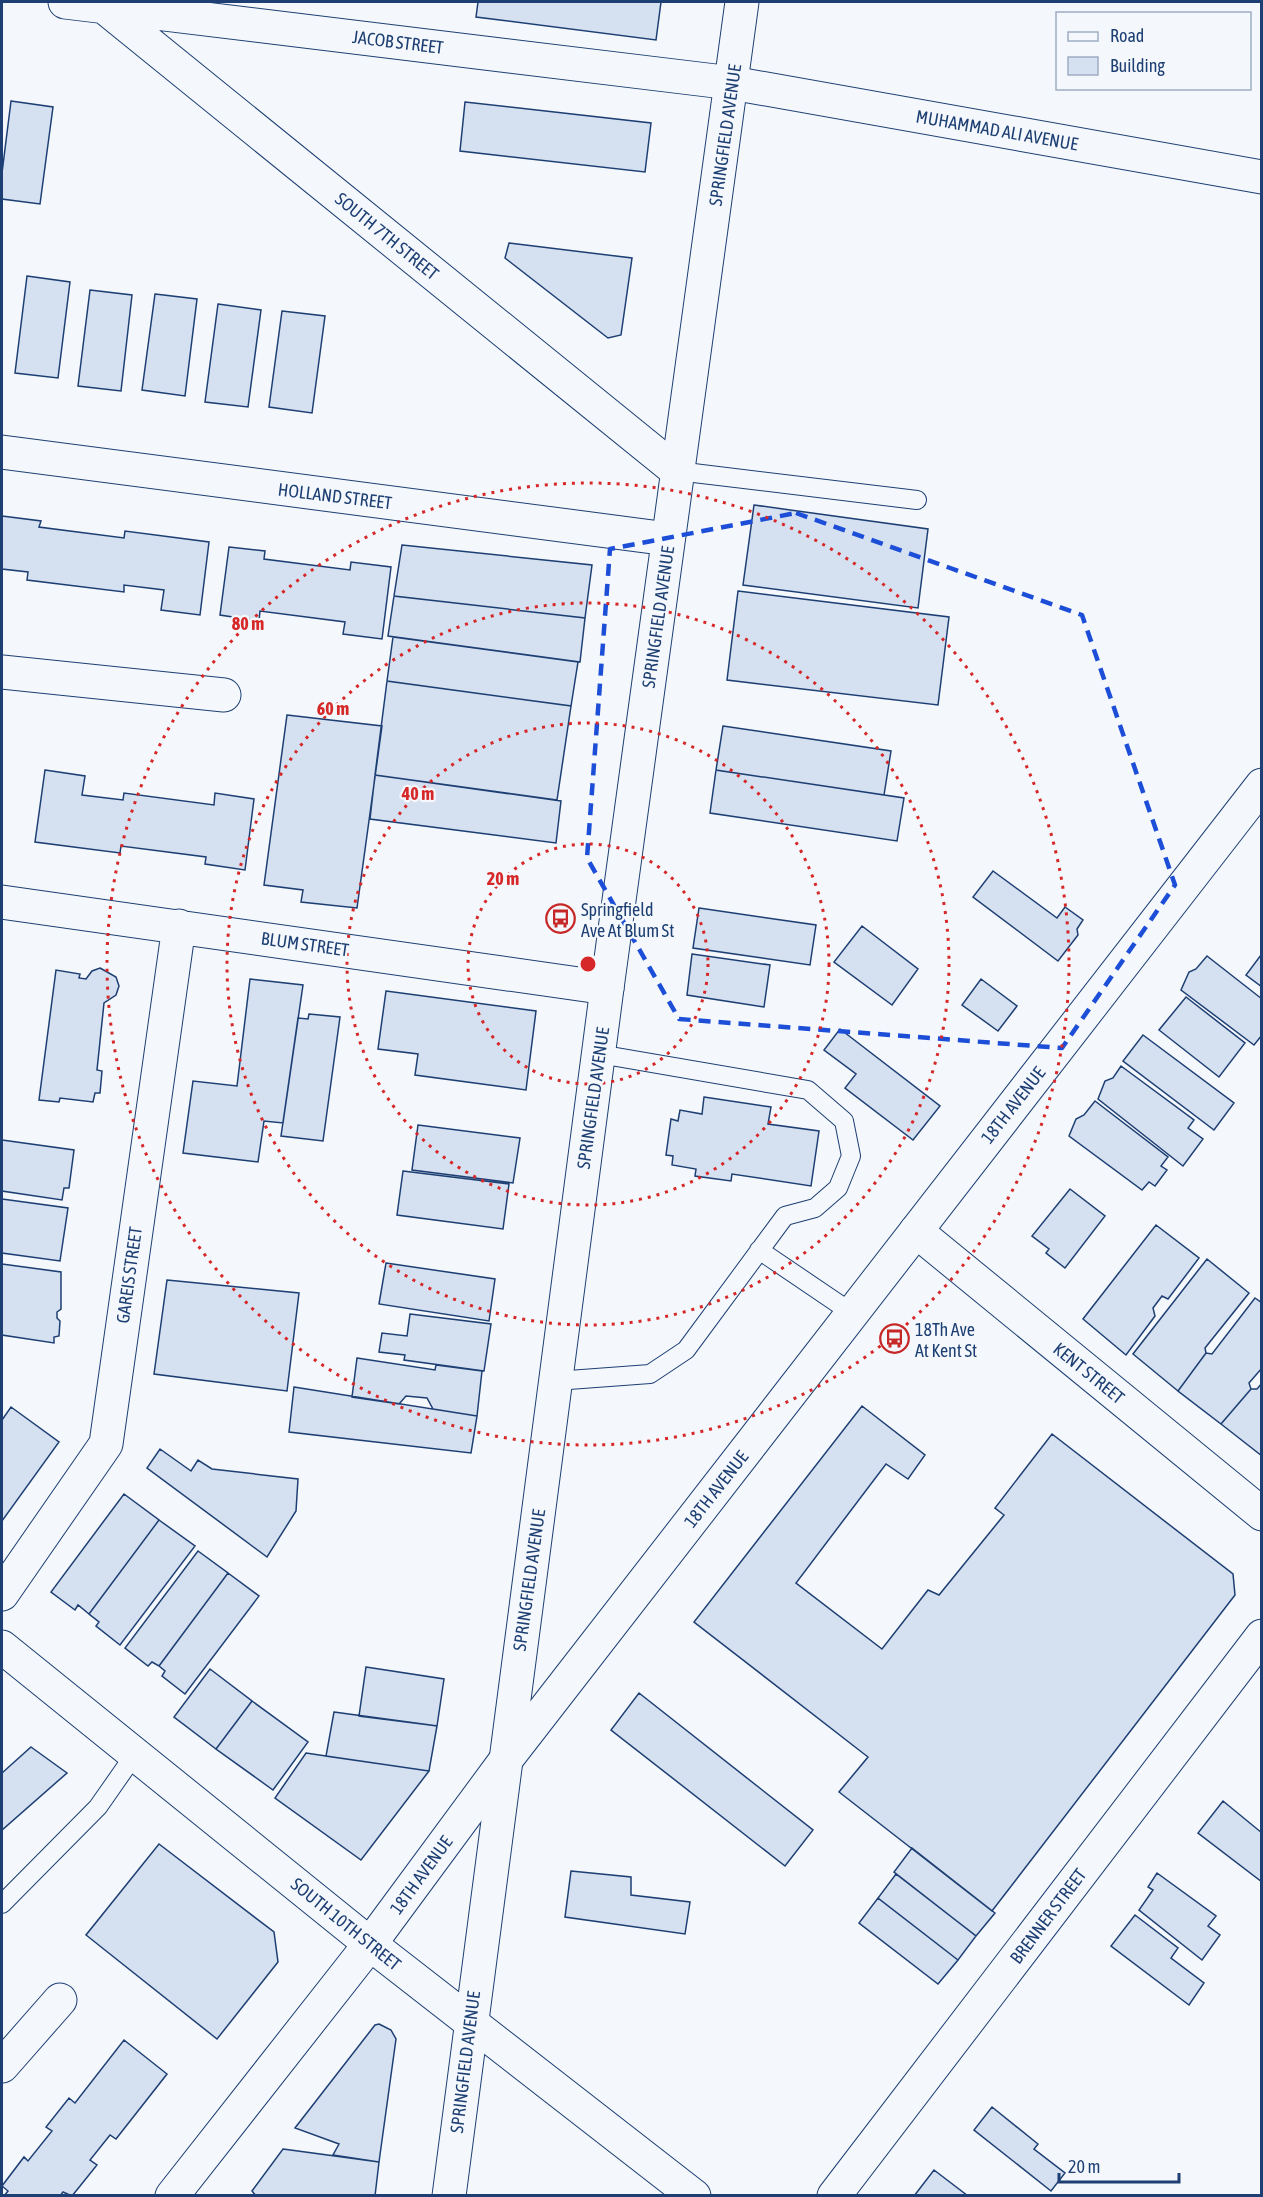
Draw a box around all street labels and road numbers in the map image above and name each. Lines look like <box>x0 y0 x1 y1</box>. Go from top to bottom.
street label: JACOB STREET <box>351 26 445 58</box>
street label: SPRINGFIELD AVENUE <box>705 62 745 207</box>
street label: MUHAMMAD ALI AVENUE <box>914 105 1080 155</box>
street label: SOUTH 7TH STREET <box>331 188 443 284</box>
street label: HOLLAND STREET <box>277 479 393 513</box>
street label: SPRINGFIELD AVENUE <box>638 544 678 689</box>
street label: BLUM STREET <box>260 927 350 961</box>
street label: SPRINGFIELD AVENUE <box>573 1025 613 1170</box>
street label: 18TH AVENUE <box>977 1062 1050 1148</box>
street label: GAREIS STREET <box>112 1225 146 1325</box>
street label: KENT STREET <box>1049 1338 1129 1408</box>
street label: 18TH AVENUE <box>680 1446 753 1532</box>
street label: SPRINGFIELD AVENUE <box>509 1507 549 1652</box>
street label: 18TH AVENUE <box>386 1832 457 1918</box>
street label: BRENNER STREET <box>1006 1864 1091 1968</box>
street label: SOUTH 10TH STREET <box>287 1873 405 1975</box>
street label: SPRINGFIELD AVENUE <box>446 1989 484 2134</box>

